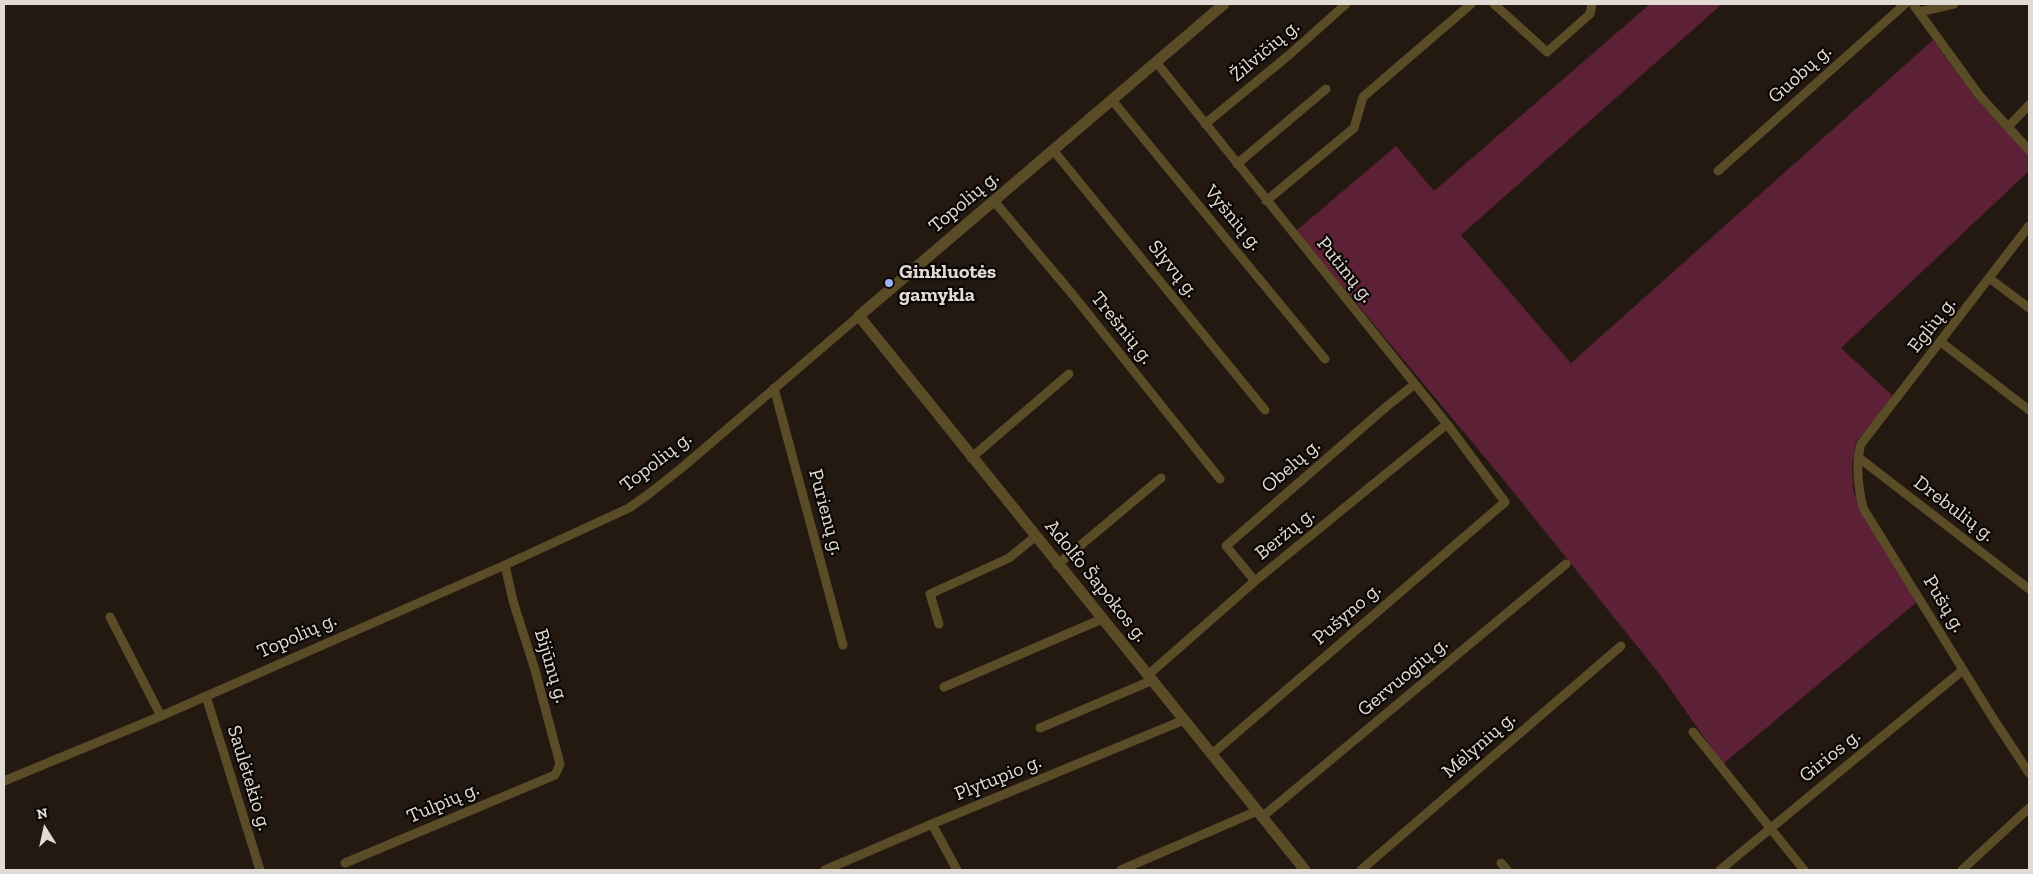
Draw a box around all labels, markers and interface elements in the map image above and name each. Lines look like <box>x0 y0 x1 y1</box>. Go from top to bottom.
street label: Žilvičių g. <box>1225 15 1305 87</box>
street label: Guobų g. <box>1764 39 1836 109</box>
street label: Topolių g. <box>924 166 1004 238</box>
street label: Vyšnių g. <box>1199 180 1267 256</box>
street label: Putinų g. <box>1311 232 1379 308</box>
street label: Slyvų g. <box>1143 236 1203 302</box>
place label: Ginkluotės gamykla <box>899 260 996 307</box>
marker: Ginkluotės gamykla <box>883 277 895 289</box>
street label: Trešnių g. <box>1086 287 1158 369</box>
street label: Eglių g. <box>1903 292 1961 358</box>
street label: Topolių g. <box>615 427 697 497</box>
street label: Obelų g. <box>1257 434 1325 498</box>
street label: Purienų g. <box>803 466 849 558</box>
street label: Drebulių g. <box>1909 471 1999 547</box>
street label: Beržų g. <box>1250 503 1320 565</box>
street label: Adolfo Šapokos g. <box>1039 515 1153 647</box>
street label: Pušų g. <box>1918 571 1970 637</box>
street label: Pušyno g. <box>1308 578 1386 650</box>
street label: Topolių g. <box>254 608 340 664</box>
street label: Bijūnų g. <box>528 626 574 706</box>
street label: Gervuogių g. <box>1353 632 1453 722</box>
street label: Mėlynių g. <box>1437 707 1521 783</box>
street label: Saulėtekio g. <box>222 722 276 834</box>
street label: Girios g. <box>1795 724 1865 788</box>
street label: Plytupio g. <box>951 750 1045 806</box>
street label: Tulpių g. <box>403 777 483 829</box>
north arrow <box>20 804 70 854</box>
text: N <box>36 804 49 823</box>

